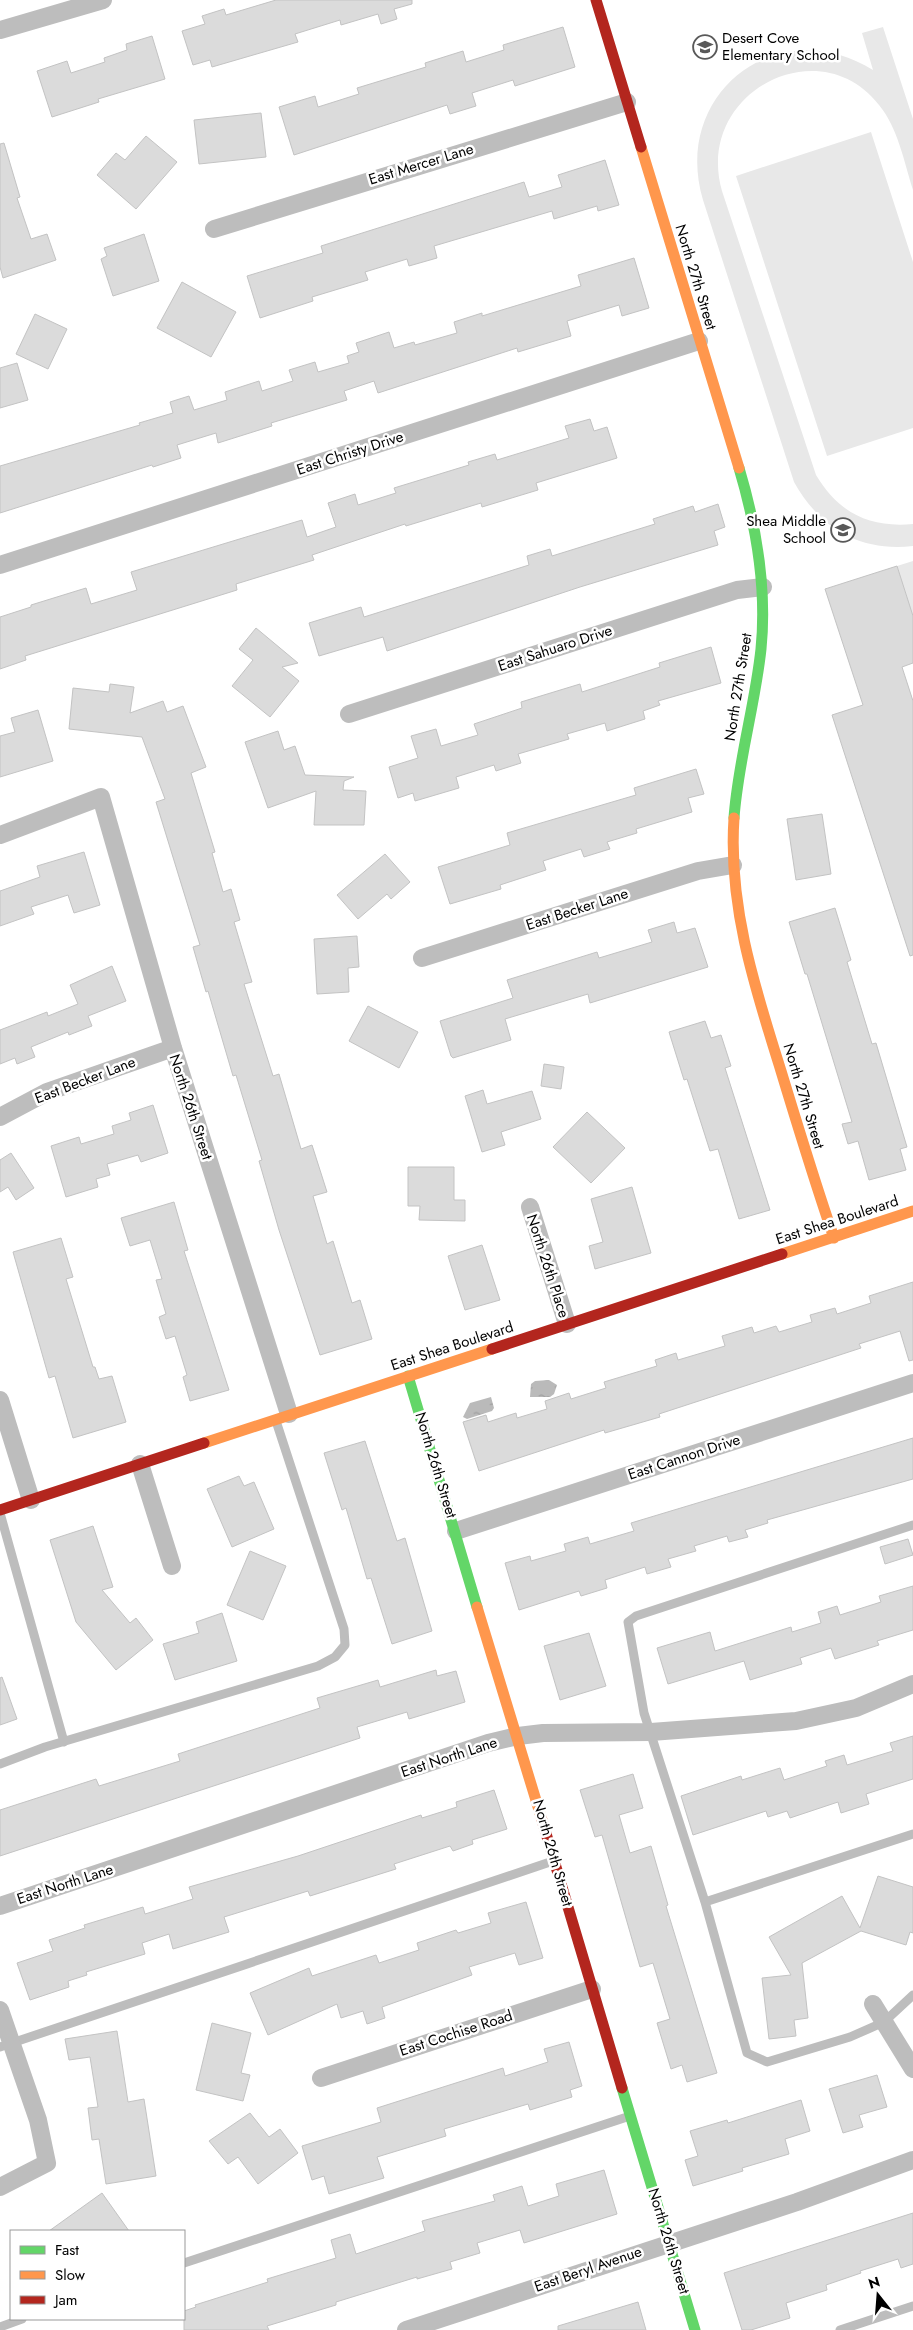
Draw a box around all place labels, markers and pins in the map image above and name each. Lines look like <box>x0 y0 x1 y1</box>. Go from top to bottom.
place label: Desert Cove Elementary School <box>722 27 839 66</box>
school or university icon: Desert Cove Elementary School <box>692 34 718 60</box>
place label: Shea Middle School <box>746 510 826 549</box>
school or university icon: Shea Middle School <box>830 517 856 543</box>

